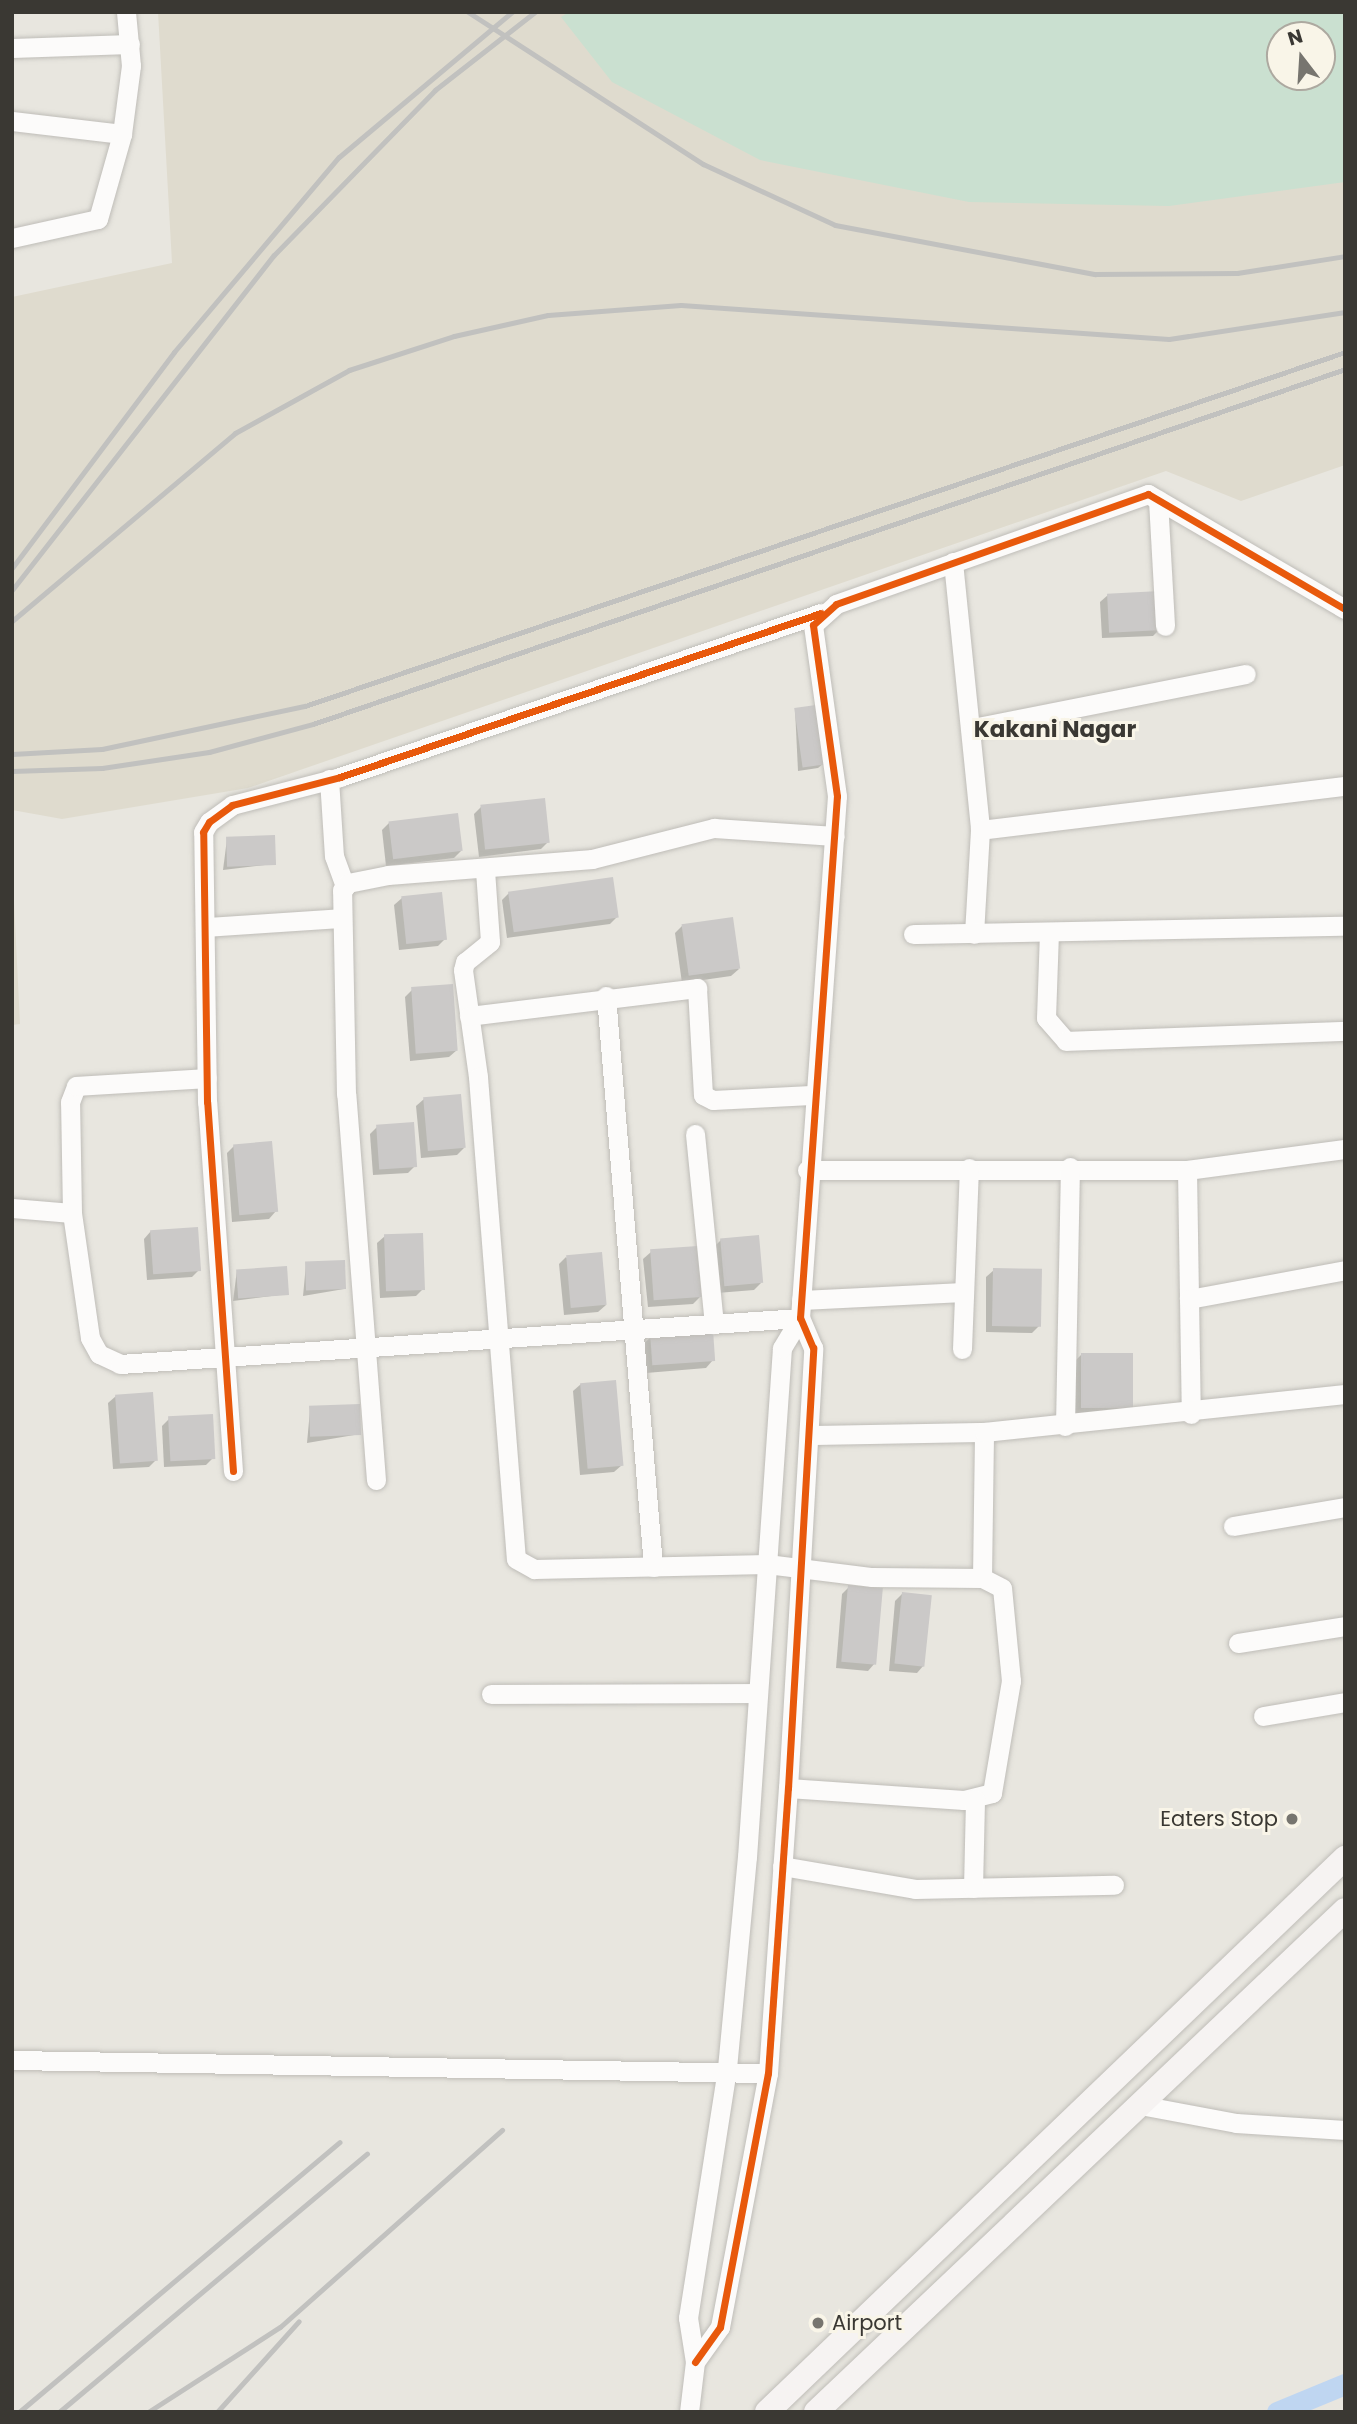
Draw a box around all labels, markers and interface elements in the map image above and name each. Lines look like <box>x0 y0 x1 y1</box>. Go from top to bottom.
north arrow <box>1266 21 1336 91</box>
text: N <box>1285 22 1306 52</box>
district label: Kakani Nagar <box>974 715 1136 743</box>
place label: Eaters Stop <box>1160 1806 1278 1832</box>
marker: Eaters Stop <box>1284 1811 1300 1827</box>
place label: Airport <box>832 2310 902 2336</box>
marker: Airport <box>810 2315 826 2331</box>

